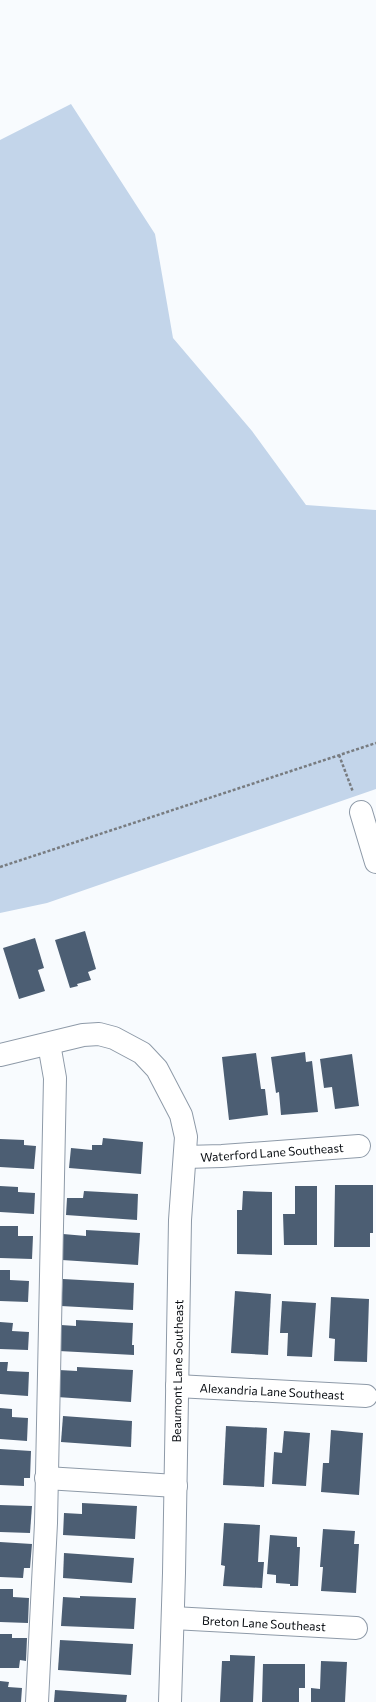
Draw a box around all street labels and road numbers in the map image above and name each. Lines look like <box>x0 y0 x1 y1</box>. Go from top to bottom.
street label: Waterford Lane Southeast <box>200 1140 344 1164</box>
street label: Beaumont Lane Southeast <box>169 1299 185 1443</box>
street label: Alexandria Lane Southeast <box>199 1380 345 1402</box>
street label: Breton Lane Southeast <box>202 1613 326 1633</box>

